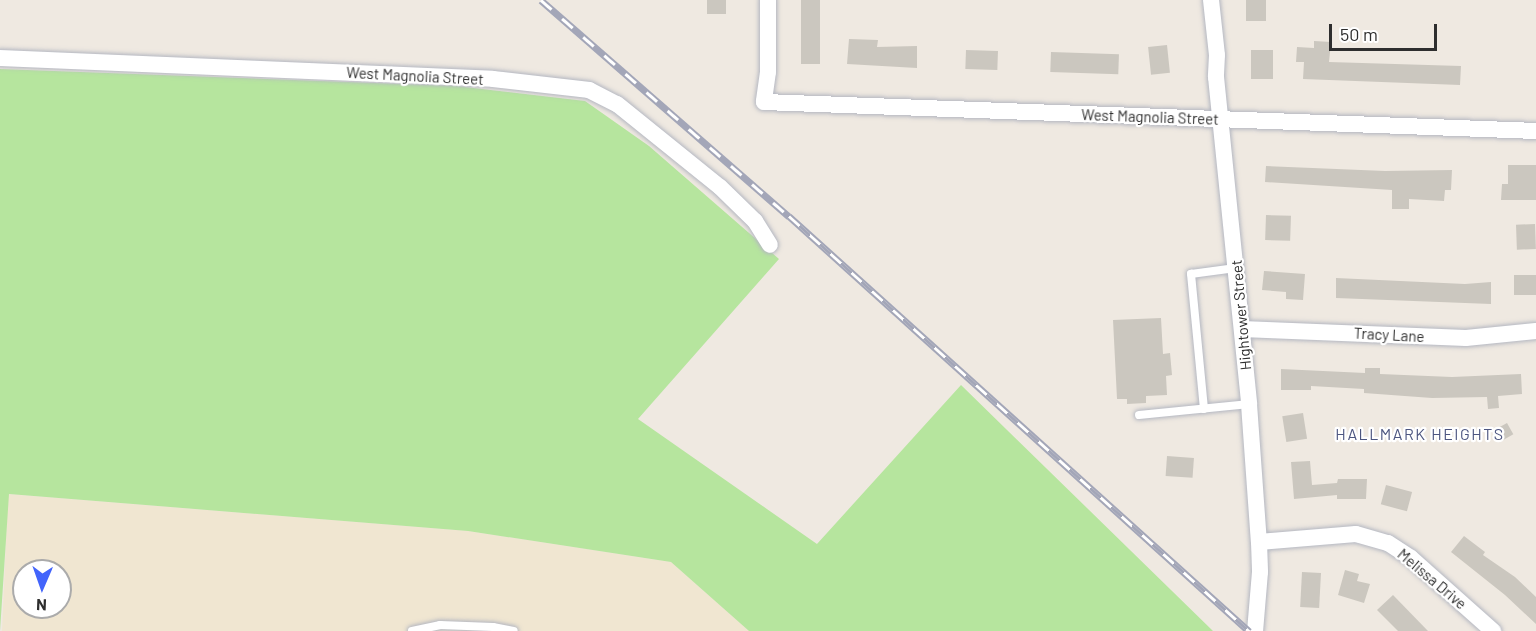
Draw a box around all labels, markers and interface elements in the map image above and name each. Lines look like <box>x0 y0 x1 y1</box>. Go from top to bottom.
scale bar <box>1332 12 1440 50</box>
text: 50 m <box>1340 23 1378 45</box>
street label: West Magnolia Street <box>346 63 484 89</box>
street label: West Magnolia Street <box>1081 106 1219 128</box>
street label: Hightower Street <box>1227 259 1255 371</box>
street label: Tracy Lane <box>1353 324 1425 346</box>
district label: HALLMARK HEIGHTS <box>1335 424 1505 444</box>
street label: Melissa Drive <box>1394 545 1470 613</box>
north arrow <box>12 559 72 619</box>
text: N <box>36 596 47 615</box>

